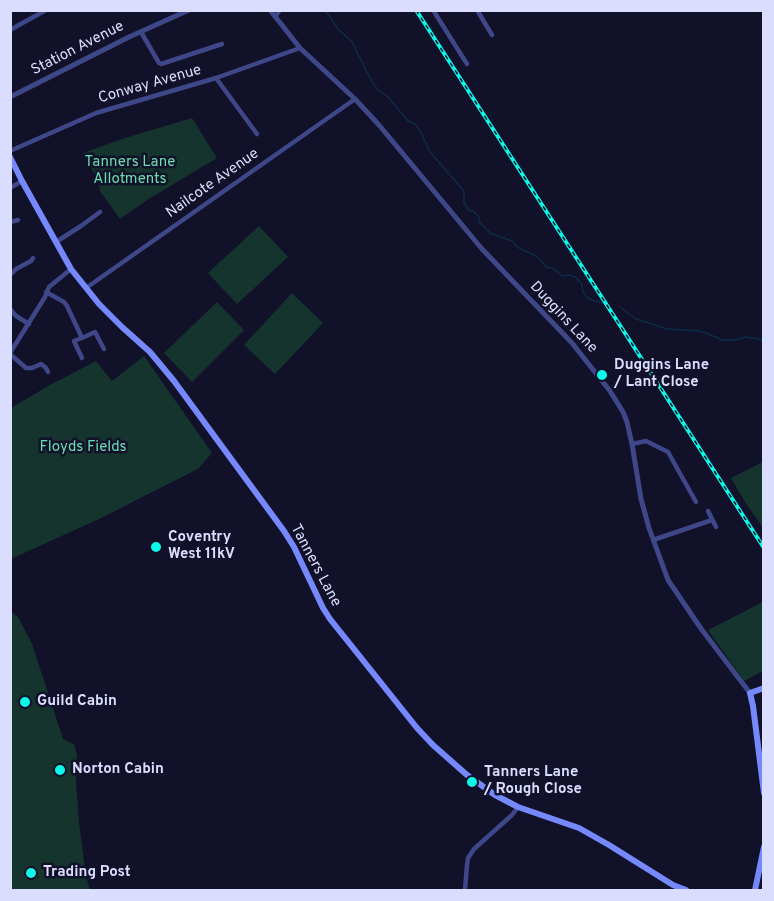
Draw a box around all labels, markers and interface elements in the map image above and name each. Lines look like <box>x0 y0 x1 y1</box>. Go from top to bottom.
street label: Station Avenue <box>29 18 127 80</box>
street label: Conway Avenue <box>96 62 204 108</box>
street label: Nailcote Avenue <box>163 145 263 223</box>
park label: Tanners Lane Allotments <box>85 154 175 189</box>
street label: Duggins Lane <box>525 278 601 358</box>
place label: Duggins Lane / Lant Close <box>614 357 709 392</box>
marker: Duggins Lane / Lant Close <box>595 368 609 382</box>
park label: Floyds Fields <box>39 439 127 457</box>
street label: Tanners Lane <box>286 522 344 610</box>
place label: Coventry West 11kV <box>168 529 235 564</box>
marker: Coventry West 11kV <box>149 540 163 554</box>
place label: Guild Cabin <box>37 693 117 711</box>
marker: Guild Cabin <box>18 695 32 709</box>
place label: Norton Cabin <box>72 761 164 779</box>
marker: Norton Cabin <box>53 763 67 777</box>
place label: Tanners Lane / Rough Close <box>484 764 582 799</box>
marker: Tanners Lane / Rough Close <box>465 775 479 789</box>
place label: Trading Post <box>43 864 131 882</box>
marker: Trading Post <box>24 866 38 880</box>

